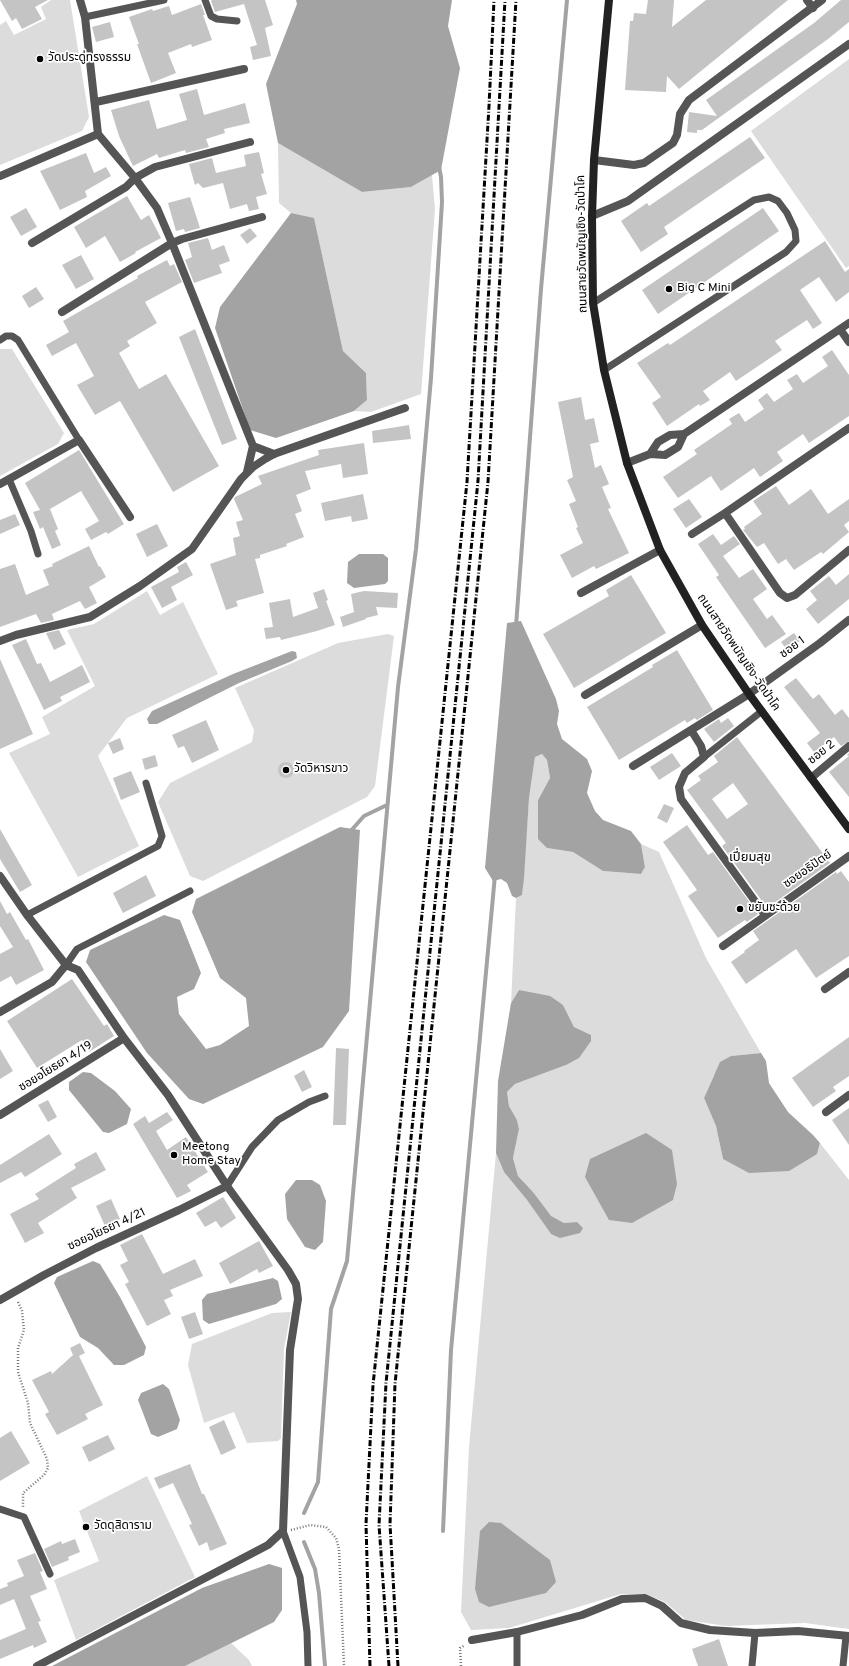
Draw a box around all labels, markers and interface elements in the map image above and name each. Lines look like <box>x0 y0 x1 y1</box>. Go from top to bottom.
place label: วัดประดู่ทรงธรรม <box>48 52 131 66</box>
marker: วัดประดู่ทรงธรรม <box>35 54 45 64</box>
street label: ถนนสายวัดพนัญเชิง-วัดป่าโค <box>575 175 591 313</box>
place label: Big C Mini <box>677 282 731 296</box>
marker: Big C Mini <box>664 284 674 294</box>
street label: ถนนสายวัดพนัญเชิง-วัดป่าโค <box>693 592 783 714</box>
street label: ซอย 1 <box>777 634 809 662</box>
street label: ซอย 2 <box>805 738 839 768</box>
place label: วัดวิหารขาว <box>294 763 348 777</box>
marker: วัดวิหารขาว <box>281 765 291 775</box>
street label: ซอยอธิปัตย์ <box>781 848 835 892</box>
district label: เปี่ยมสุข <box>729 850 771 866</box>
place label: ขยันซะด้วย <box>748 902 800 916</box>
marker: ขยันซะด้วย <box>735 904 745 914</box>
street label: ซอยอโยธยา 4/19 <box>16 1039 96 1095</box>
place label: Meetong Home Stay <box>182 1141 241 1169</box>
marker: Meetong Home Stay <box>169 1150 179 1160</box>
street label: ซอยอโยธยา 4/21 <box>66 1206 148 1254</box>
place label: วัดดุสิดาราม <box>94 1520 152 1534</box>
marker: วัดดุสิดาราม <box>81 1522 91 1532</box>

